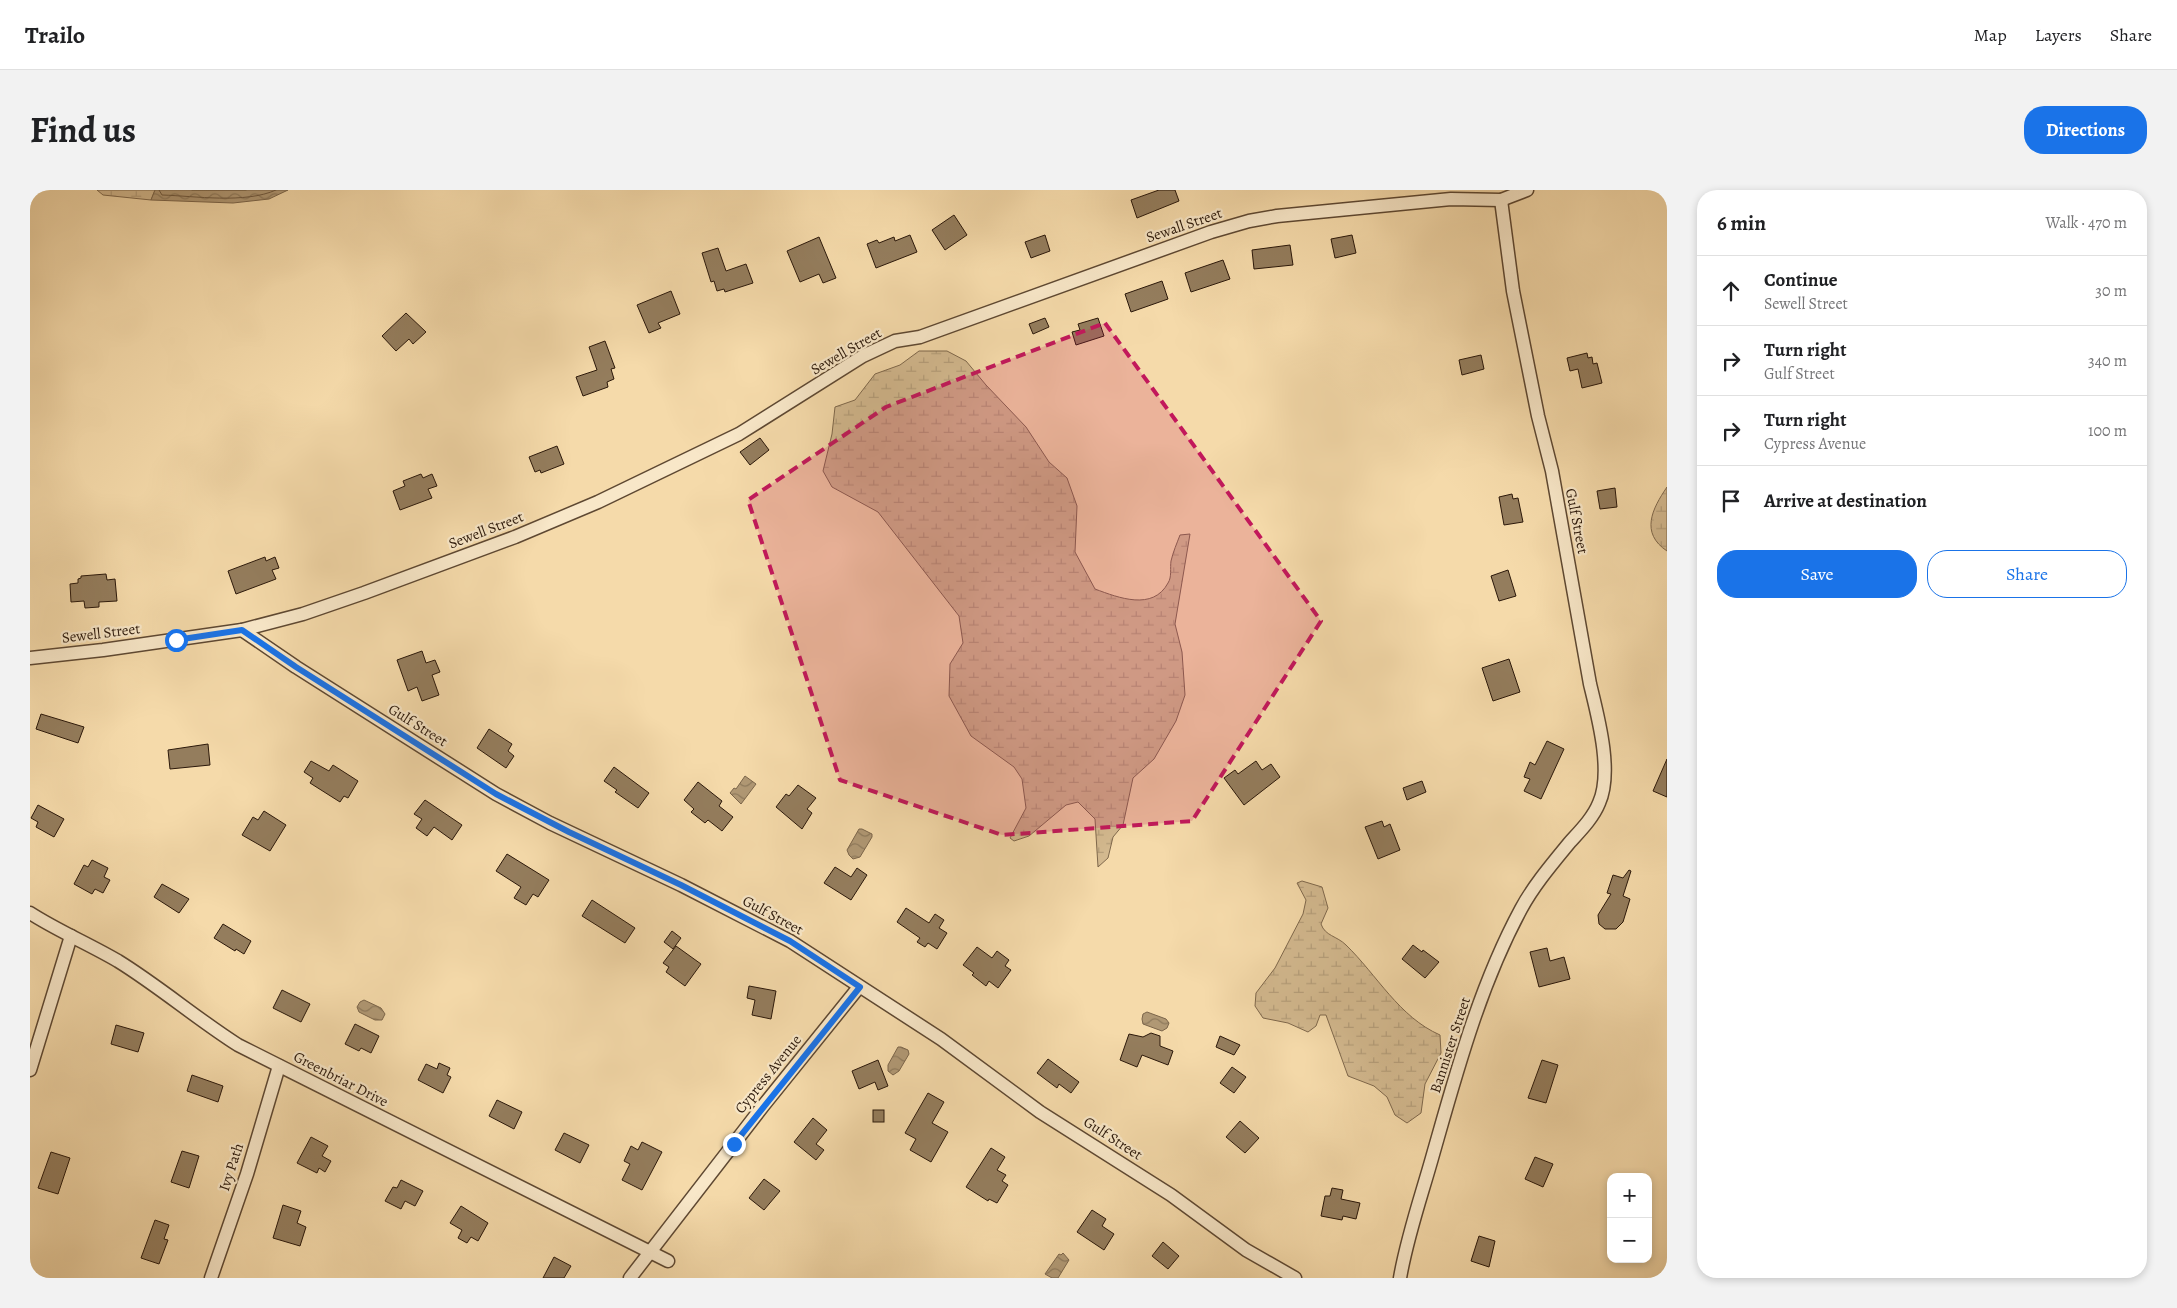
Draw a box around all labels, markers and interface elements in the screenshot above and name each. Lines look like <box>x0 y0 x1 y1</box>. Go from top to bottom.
text: Trailo <box>25 19 85 51</box>
text: Map <box>1974 23 2007 47</box>
text: Layers <box>2035 23 2082 47</box>
text: Share <box>2110 23 2152 47</box>
text: Find us <box>30 106 136 154</box>
button: Directions <box>2024 106 2147 154</box>
street label: Sewall Street <box>1143 203 1225 247</box>
text: 6 min <box>1717 209 1766 237</box>
text: Walk · 470 m <box>2046 212 2127 234</box>
text: Continue <box>1764 267 1838 293</box>
icon: ahead <box>1717 277 1745 305</box>
text: 30 m <box>2095 280 2127 302</box>
text: Sewell Street <box>1764 293 1848 315</box>
street label: Sewell Street <box>807 323 885 379</box>
text: Turn right <box>1764 337 1846 363</box>
icon: right <box>1717 347 1745 375</box>
text: 340 m <box>2088 350 2127 372</box>
text: Gulf Street <box>1764 363 1835 385</box>
text: Turn right <box>1764 407 1846 433</box>
icon: right <box>1717 417 1745 445</box>
text: 100 m <box>2088 420 2127 442</box>
text: Cypress Avenue <box>1764 433 1866 455</box>
street label: Gulf Street <box>1561 487 1593 555</box>
icon: arrive <box>1717 487 1745 515</box>
text: Arrive at destination <box>1764 488 1927 514</box>
street label: Sewell Street <box>446 507 526 553</box>
button: Save <box>1717 550 1917 598</box>
button: Share <box>1927 550 2127 598</box>
street label: Sewell Street <box>61 618 141 648</box>
route start <box>165 629 188 652</box>
street label: Gulf Street <box>385 699 451 751</box>
street label: Gulf Street <box>739 891 807 939</box>
street label: Bannister Street <box>1425 994 1475 1096</box>
street label: Cypress Avenue <box>730 1030 806 1118</box>
street label: Greenbriar Drive <box>290 1046 392 1112</box>
street label: Gulf Street <box>1080 1112 1146 1164</box>
route end <box>723 1133 746 1156</box>
street label: Ivy Path <box>214 1141 248 1193</box>
map controls <box>1607 1173 1652 1263</box>
button: + <box>1607 1173 1652 1218</box>
button: − <box>1607 1218 1652 1263</box>

